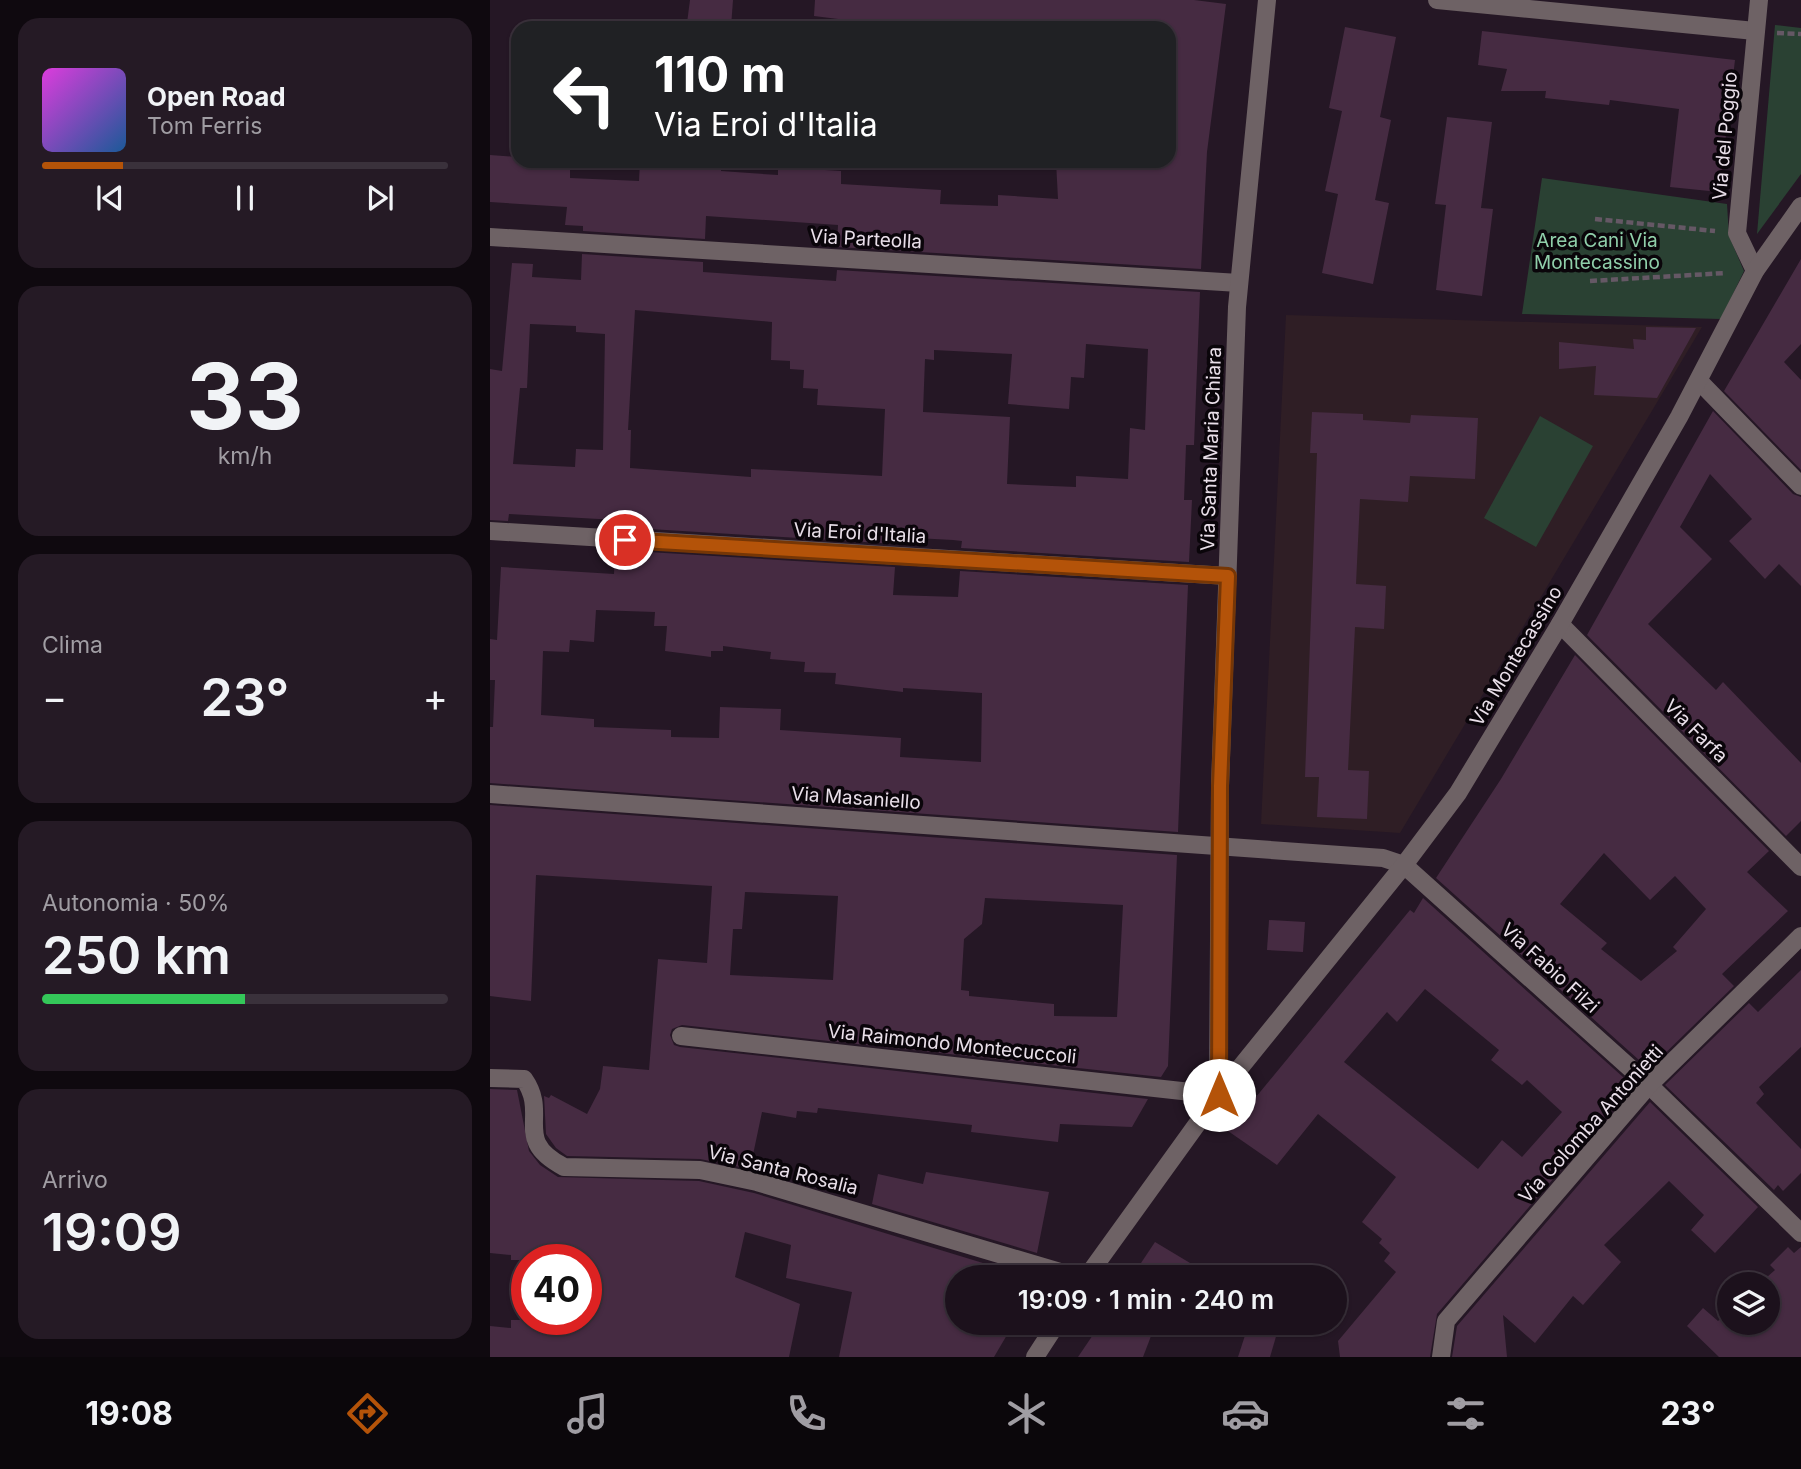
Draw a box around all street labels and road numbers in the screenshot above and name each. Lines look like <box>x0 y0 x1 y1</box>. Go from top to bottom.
street label: Via del Poggio <box>1708 71 1742 201</box>
street label: Via Parteolla <box>809 225 923 253</box>
street label: Via Santa Maria Chiara <box>1196 347 1226 551</box>
street label: Via Eroi d'Italia <box>793 518 927 548</box>
street label: Via Montecassino <box>1465 582 1567 730</box>
street label: Via Farfa <box>1660 695 1732 767</box>
street label: Via Masaniello <box>790 782 922 814</box>
street label: Via Fabio Filzi <box>1496 918 1604 1018</box>
street label: Via Raimondo Montecuccoli <box>826 1019 1078 1069</box>
street label: Via Colomba Antonietti <box>1514 1040 1668 1208</box>
street label: Via Santa Rosalia <box>705 1140 861 1200</box>

